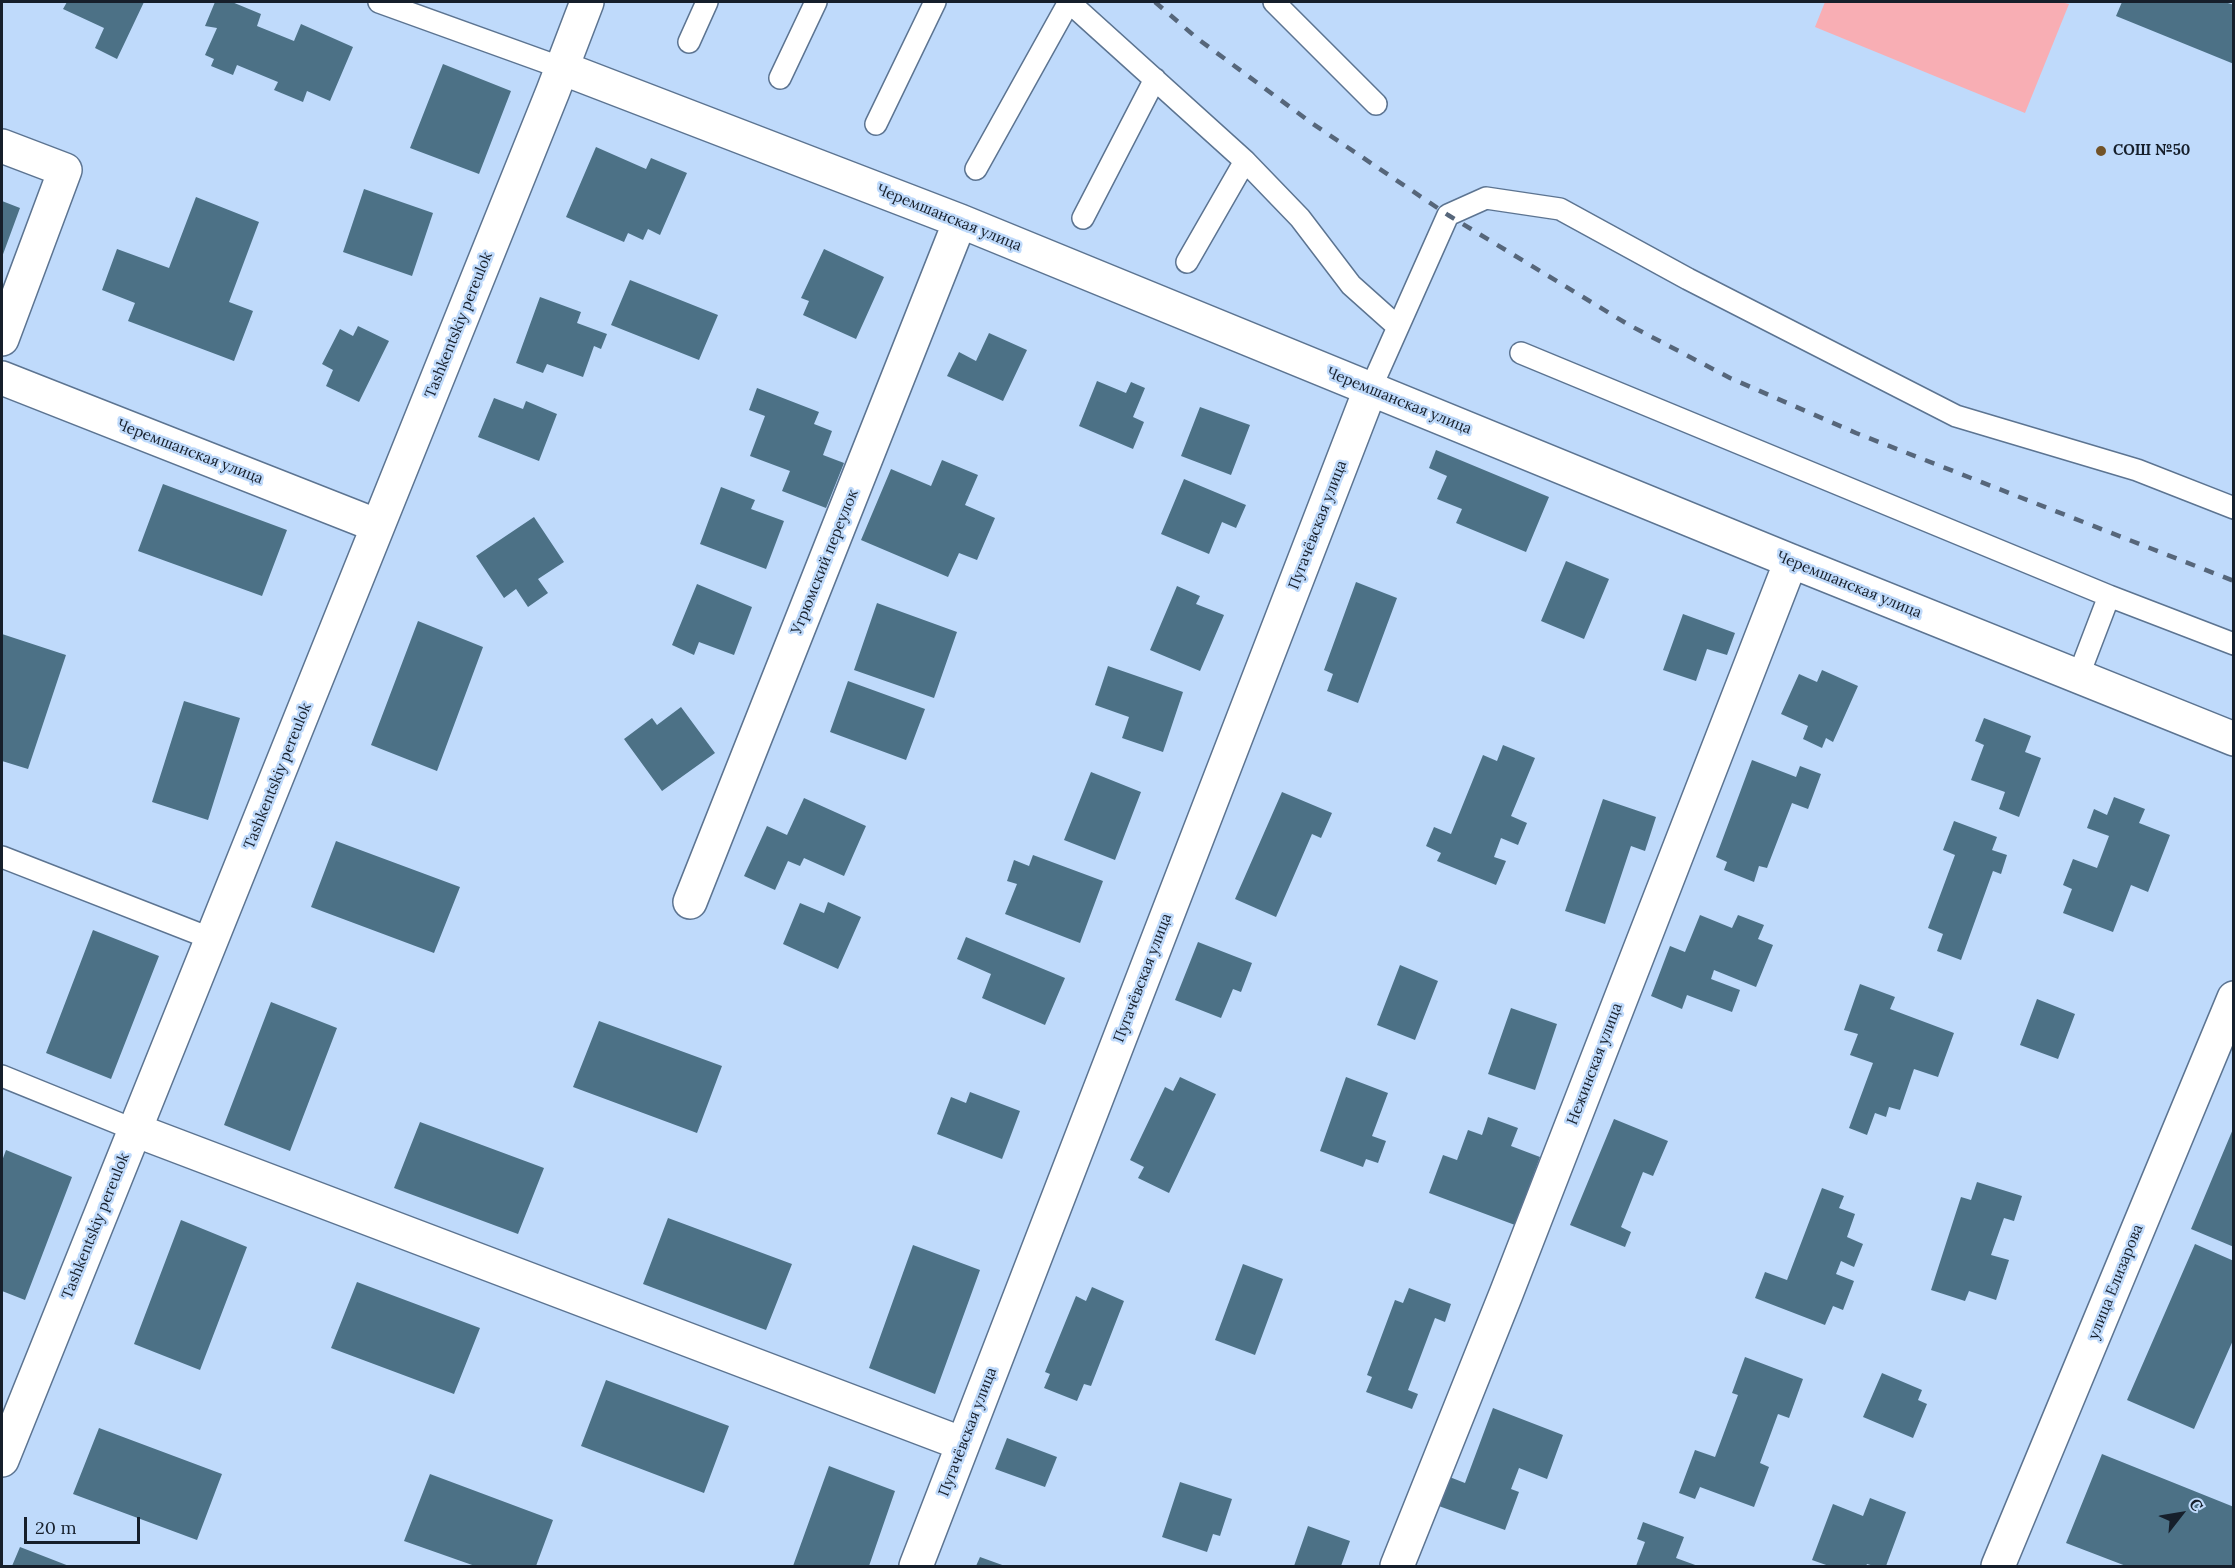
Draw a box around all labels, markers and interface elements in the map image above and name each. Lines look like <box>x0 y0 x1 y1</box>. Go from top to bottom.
place label: СОШ №50 <box>2113 142 2190 160</box>
marker: СОШ №50 <box>2094 144 2108 158</box>
street label: Черемшанская улица <box>874 181 1024 255</box>
street label: Tashkentskiy pereulok <box>421 249 497 401</box>
street label: Черемшанская улица <box>1324 364 1474 438</box>
street label: Черемшанская улица <box>114 416 266 488</box>
street label: Пугачёвская улица <box>1285 458 1351 592</box>
street label: Угрюмский переулок <box>788 487 862 637</box>
street label: Черемшанская улица <box>1774 548 1924 622</box>
street label: Tashkentskiy pereulok <box>240 700 316 852</box>
street label: Пугачёвская улица <box>1110 911 1176 1045</box>
street label: Нежинская улица <box>1564 1001 1626 1127</box>
street label: Tashkentskiy pereulok <box>58 1150 134 1302</box>
street label: улица Елизарова <box>2085 1222 2147 1342</box>
street label: Пугачёвская улица <box>935 1365 1001 1499</box>
north arrow <box>2151 1484 2211 1544</box>
text: С <box>2185 1495 2208 1515</box>
scale bar <box>27 1505 142 1543</box>
text: 20 m <box>35 1516 77 1539</box>

